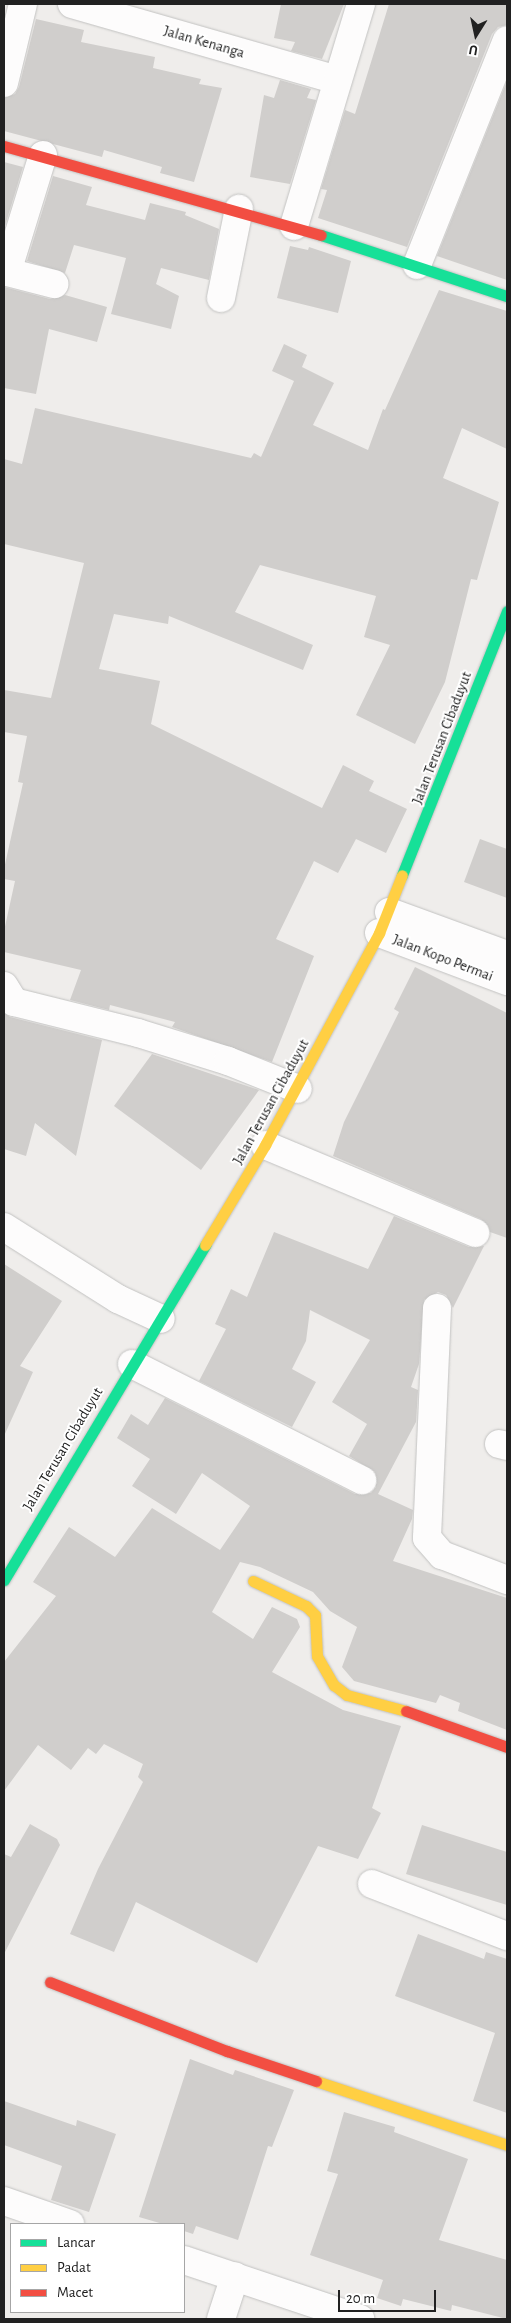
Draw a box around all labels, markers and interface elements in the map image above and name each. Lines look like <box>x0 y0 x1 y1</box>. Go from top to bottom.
north arrow <box>451 10 501 60</box>
street label: Jalan Kenanga <box>162 22 246 62</box>
text: U <box>468 42 479 57</box>
street label: Jalan Terusan Cibaduyut <box>408 669 476 807</box>
street label: Jalan Kopo Permai <box>390 931 496 985</box>
street label: Jalan Terusan Cibaduyut <box>229 1036 313 1168</box>
street label: Jalan Terusan Cibaduyut <box>19 1384 107 1514</box>
legend <box>10 2223 185 2313</box>
text: Lancar <box>57 2235 95 2250</box>
text: Padat <box>57 2260 91 2275</box>
scale bar <box>341 2280 438 2312</box>
text: Macet <box>57 2285 93 2300</box>
text: 20 m <box>346 2291 375 2306</box>

